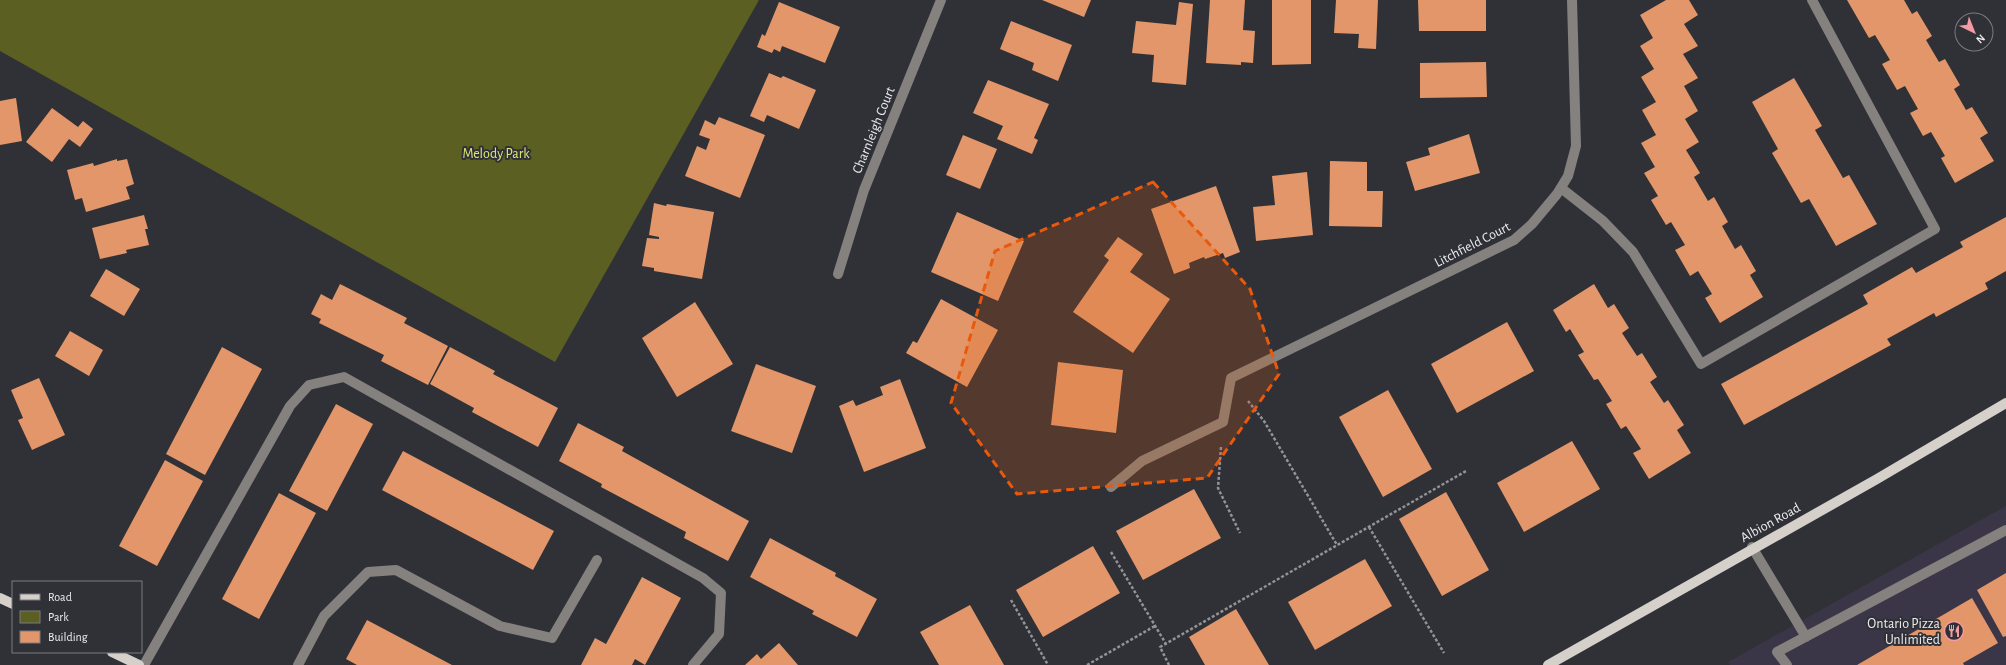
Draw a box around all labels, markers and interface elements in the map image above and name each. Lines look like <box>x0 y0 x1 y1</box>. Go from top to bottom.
north arrow <box>1954 12 1994 52</box>
text: N <box>1974 32 1987 46</box>
street label: Charnleigh Court <box>850 85 898 176</box>
park label: Melody Park <box>462 147 530 161</box>
street label: Litchfield Court <box>1432 220 1513 270</box>
street label: Albion Road <box>1738 501 1803 545</box>
legend <box>12 581 142 653</box>
text: Road <box>48 591 72 603</box>
text: Park <box>48 611 69 623</box>
place label: Ontario Pizza Unlimited <box>1867 617 1941 647</box>
restaurant icon: Ontario Pizza Unlimited <box>1943 620 1965 642</box>
text: Building <box>48 631 88 643</box>

